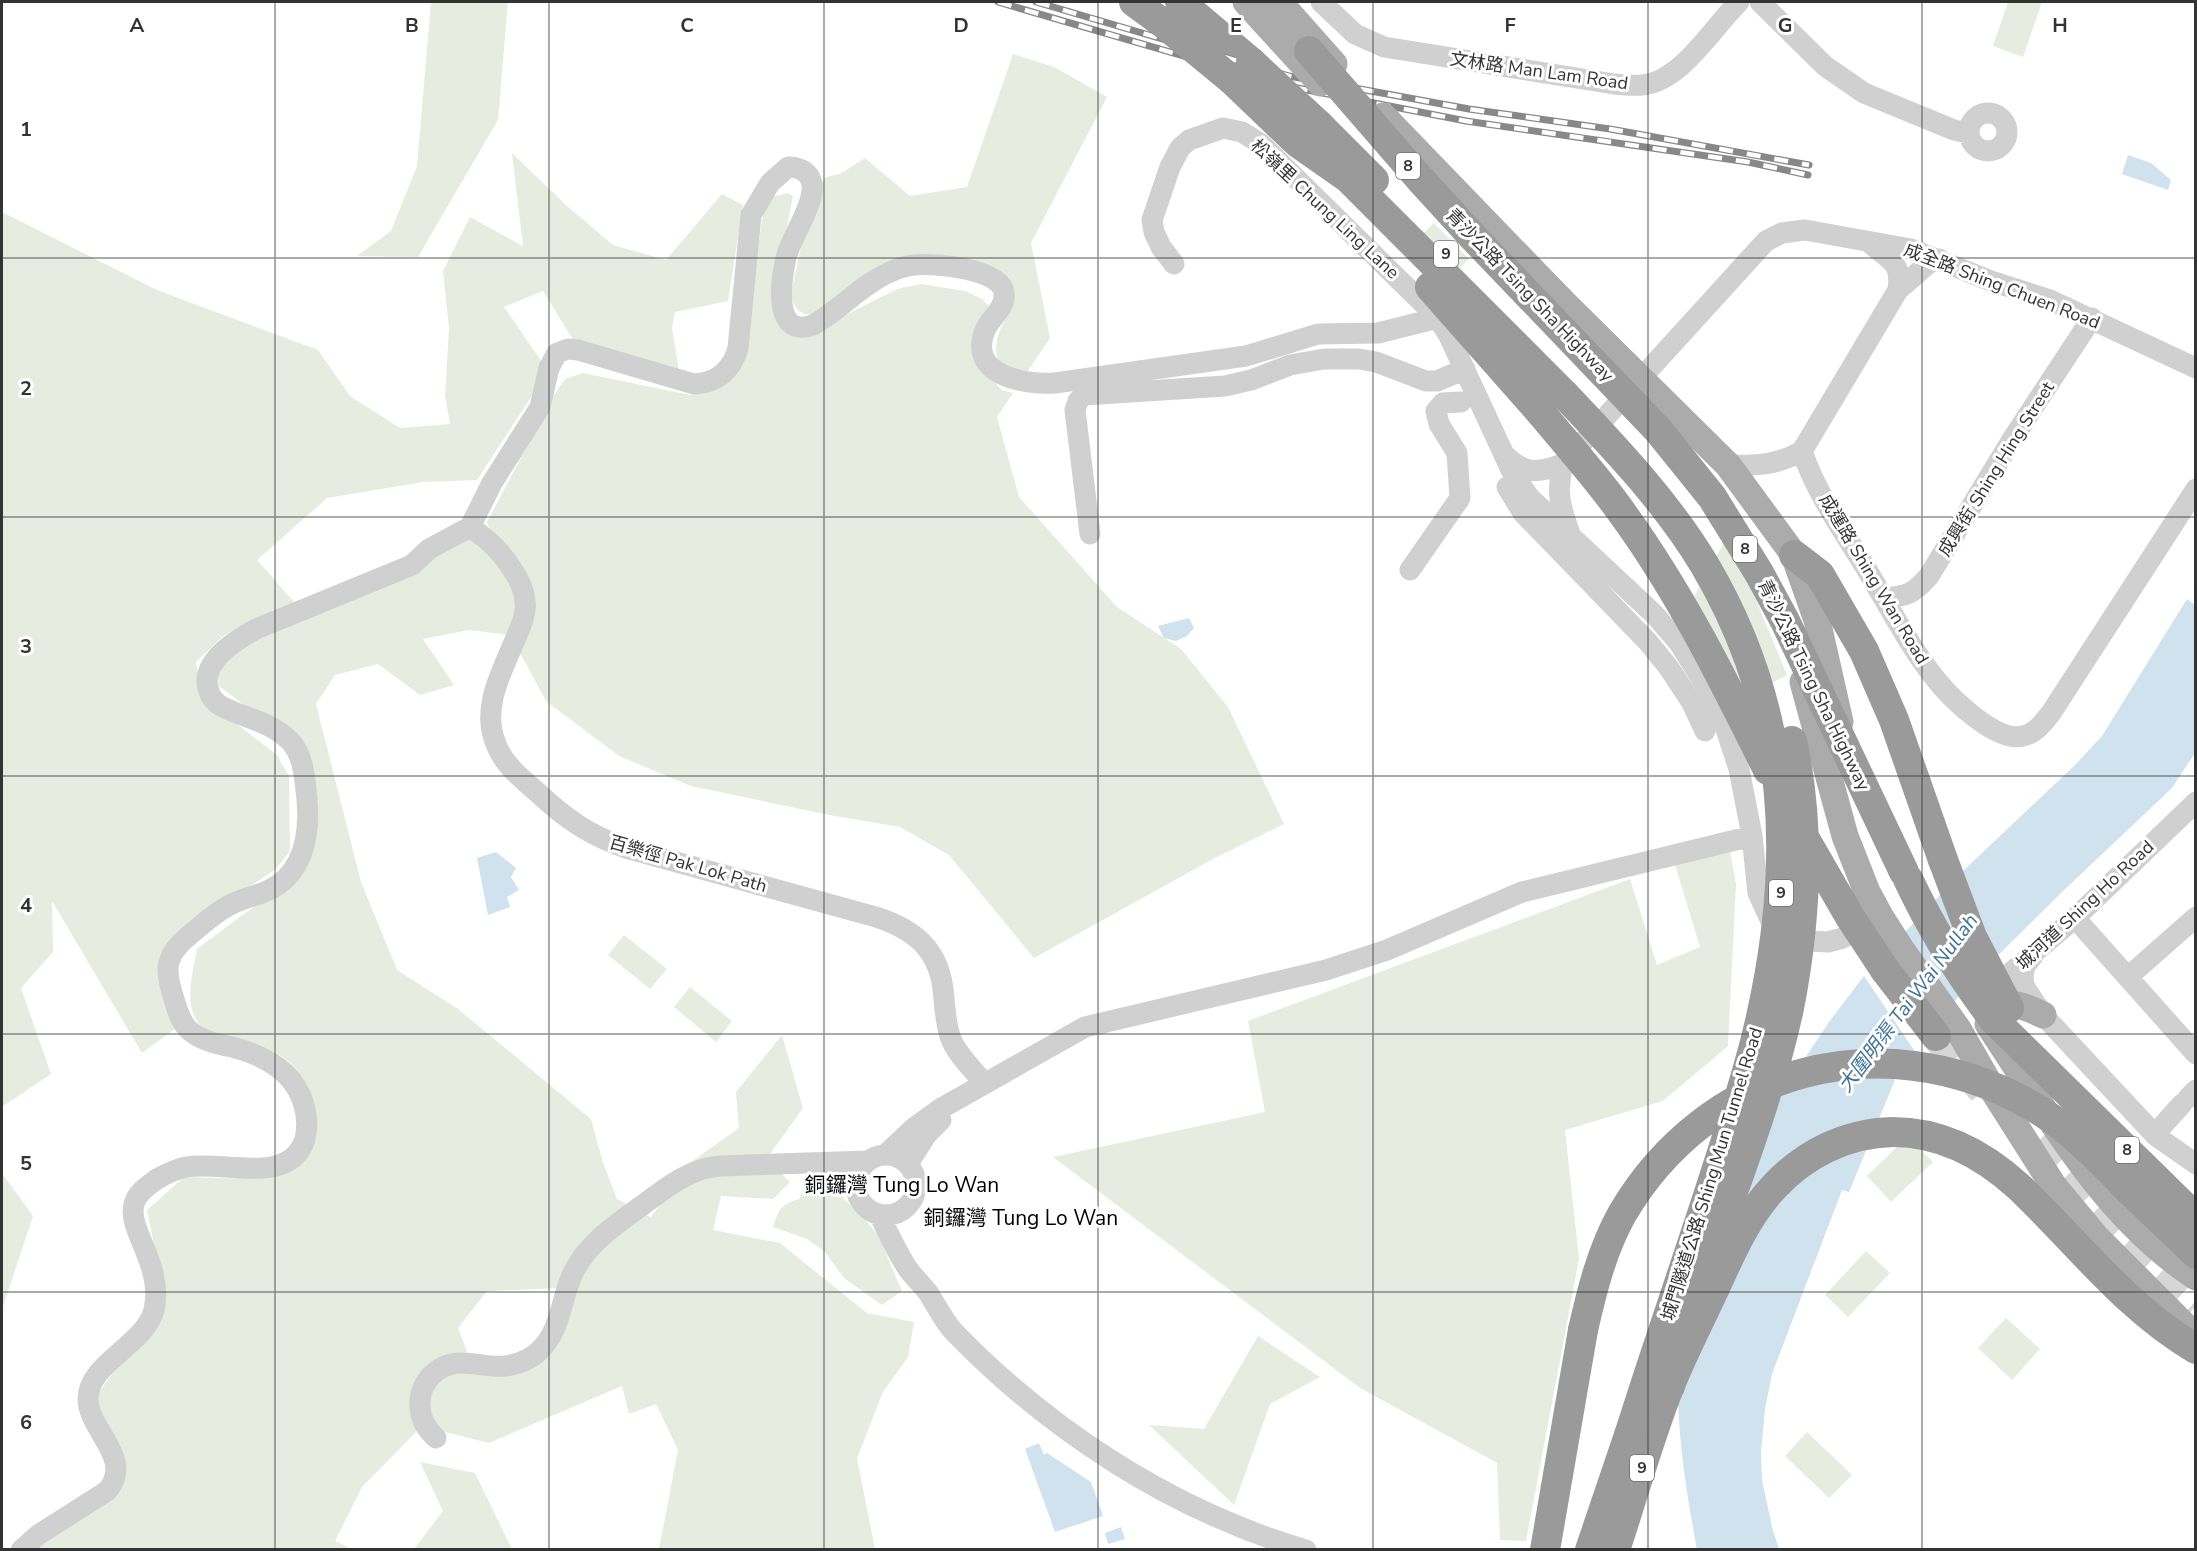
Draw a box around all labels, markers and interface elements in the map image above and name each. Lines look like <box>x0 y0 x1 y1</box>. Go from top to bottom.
text: A <box>130 12 145 39</box>
text: B <box>405 12 419 39</box>
text: C <box>680 12 694 39</box>
text: D <box>953 12 969 39</box>
text: E <box>1230 12 1242 39</box>
text: F <box>1504 12 1516 39</box>
text: G <box>1778 12 1792 39</box>
text: H <box>2052 12 2068 39</box>
street label: 文林路 Man Lam Road <box>1448 47 1630 95</box>
text: 1 <box>20 116 32 143</box>
street label: 松嶺里 Chung Ling Lane <box>1246 134 1404 284</box>
road number: 8 <box>1396 153 1420 179</box>
street label: 青沙公路 Tsing Sha Highway <box>1441 203 1620 387</box>
street label: 成全路 Shing Chuen Road <box>1900 237 2104 335</box>
road number: 9 <box>1434 241 1458 267</box>
text: 2 <box>20 375 32 402</box>
street label: 成興街 Shing Hing Street <box>1932 376 2060 561</box>
street label: 成運路 Shing Wan Road <box>1814 489 1934 669</box>
road number: 8 <box>1733 536 1757 562</box>
street label: 青沙公路 Tsing Sha Highway <box>1752 575 1876 795</box>
text: 3 <box>20 633 32 660</box>
street label: 百樂徑 Pak Lok Path <box>606 830 770 898</box>
street label: 城河道 Shing Ho Road <box>2011 835 2159 975</box>
road number: 9 <box>1769 880 1793 906</box>
text: 4 <box>20 892 32 919</box>
water label: 大圍明渠 Tai Wai Nullah <box>1832 908 1984 1098</box>
street label: 城門隧道公路 Shing Mun Tunnel Road <box>1656 1024 1768 1324</box>
road number: 8 <box>2115 1137 2139 1163</box>
text: 5 <box>20 1150 32 1177</box>
district label: 銅鑼灣 Tung Lo Wan <box>805 1171 999 1199</box>
district label: 銅鑼灣 Tung Lo Wan <box>924 1204 1118 1232</box>
text: 6 <box>20 1409 32 1436</box>
road number: 9 <box>1630 1455 1654 1481</box>

